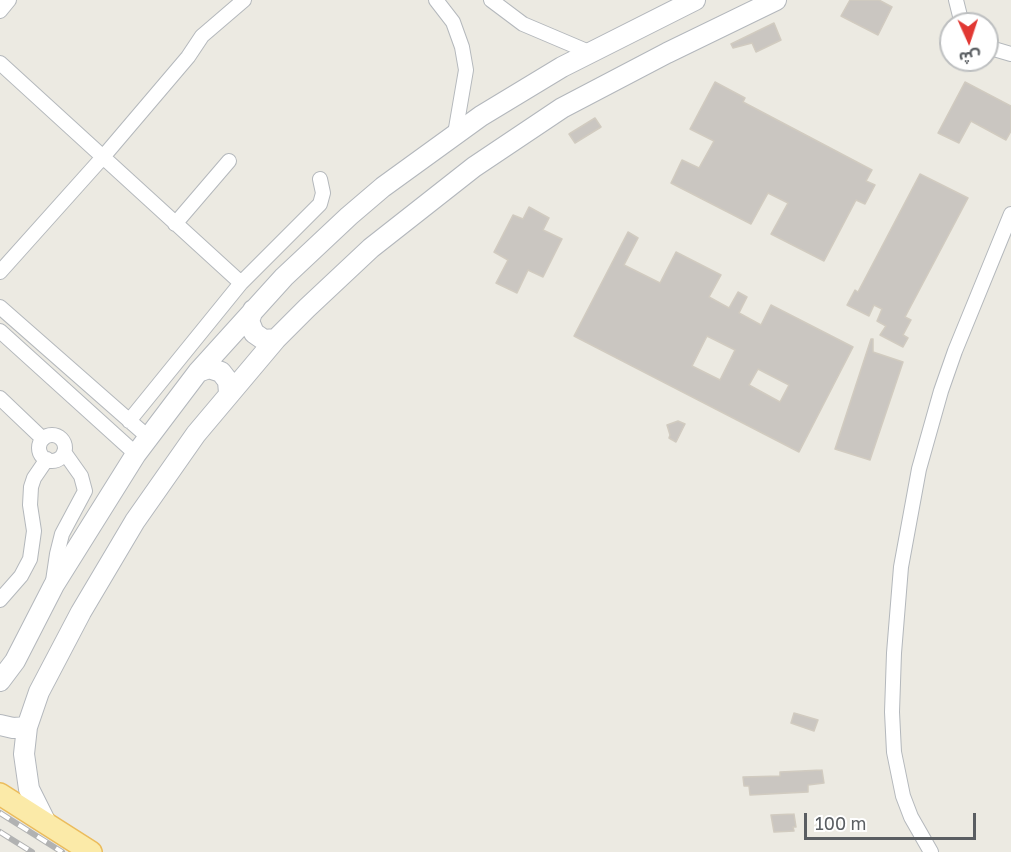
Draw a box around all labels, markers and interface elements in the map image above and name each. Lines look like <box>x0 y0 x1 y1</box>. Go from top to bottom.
north arrow <box>939 12 999 72</box>
text: ش <box>958 47 981 69</box>
scale bar <box>807 801 980 839</box>
text: 100 m <box>815 812 866 834</box>

